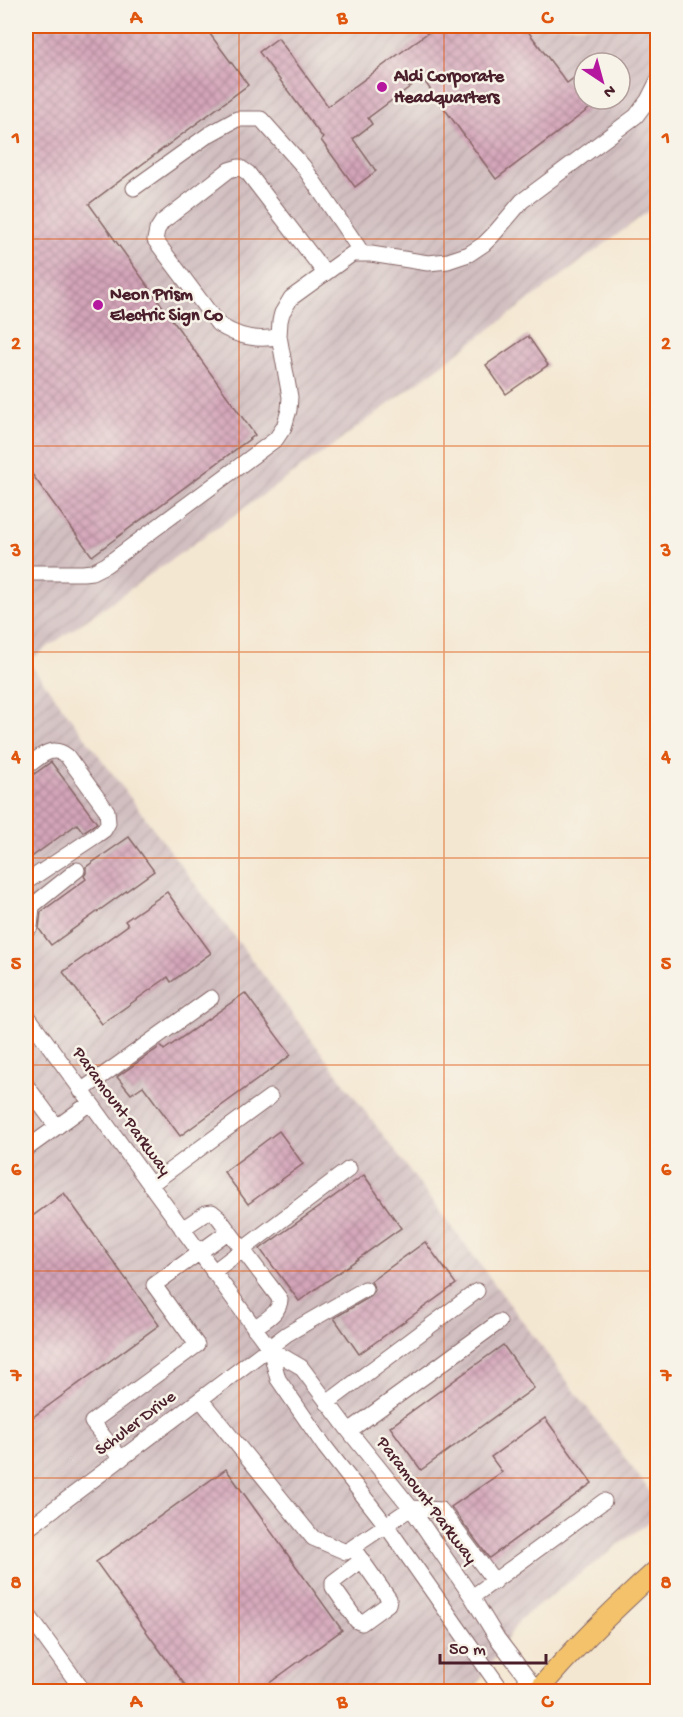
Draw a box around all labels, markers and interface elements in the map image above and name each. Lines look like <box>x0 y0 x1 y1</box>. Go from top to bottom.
text: A <box>129 8 144 31</box>
text: B <box>336 8 348 31</box>
text: C <box>541 8 555 31</box>
north arrow <box>572 51 632 111</box>
place label: Aldi Corporate Headquarters <box>393 67 505 109</box>
marker: Aldi Corporate Headquarters <box>375 80 389 94</box>
text: N <box>599 80 619 101</box>
text: 1 <box>11 128 20 151</box>
text: 1 <box>661 128 670 151</box>
place label: Neon Prism Electric Sign Co <box>110 285 224 327</box>
marker: Neon Prism Electric Sign Co <box>91 298 105 312</box>
text: 2 <box>11 334 21 357</box>
text: 2 <box>661 334 671 357</box>
text: 3 <box>10 541 21 564</box>
text: 3 <box>660 541 671 564</box>
text: 4 <box>10 747 21 770</box>
text: 4 <box>660 747 671 770</box>
text: 5 <box>11 954 22 977</box>
text: 5 <box>661 954 672 977</box>
street label: Paramount Parkway <box>67 1043 175 1181</box>
text: 6 <box>11 1160 22 1183</box>
text: 6 <box>661 1160 672 1183</box>
text: 7 <box>10 1366 23 1389</box>
text: 7 <box>660 1366 673 1389</box>
street label: Schuler Drive <box>91 1386 181 1461</box>
street label: Paramount Parkway <box>371 1432 481 1569</box>
text: 8 <box>11 1573 22 1596</box>
text: 8 <box>661 1573 672 1596</box>
scale bar <box>440 1627 546 1665</box>
text: 50 m <box>449 1640 486 1661</box>
text: A <box>129 1692 144 1715</box>
text: B <box>336 1692 348 1715</box>
text: C <box>541 1692 555 1715</box>

